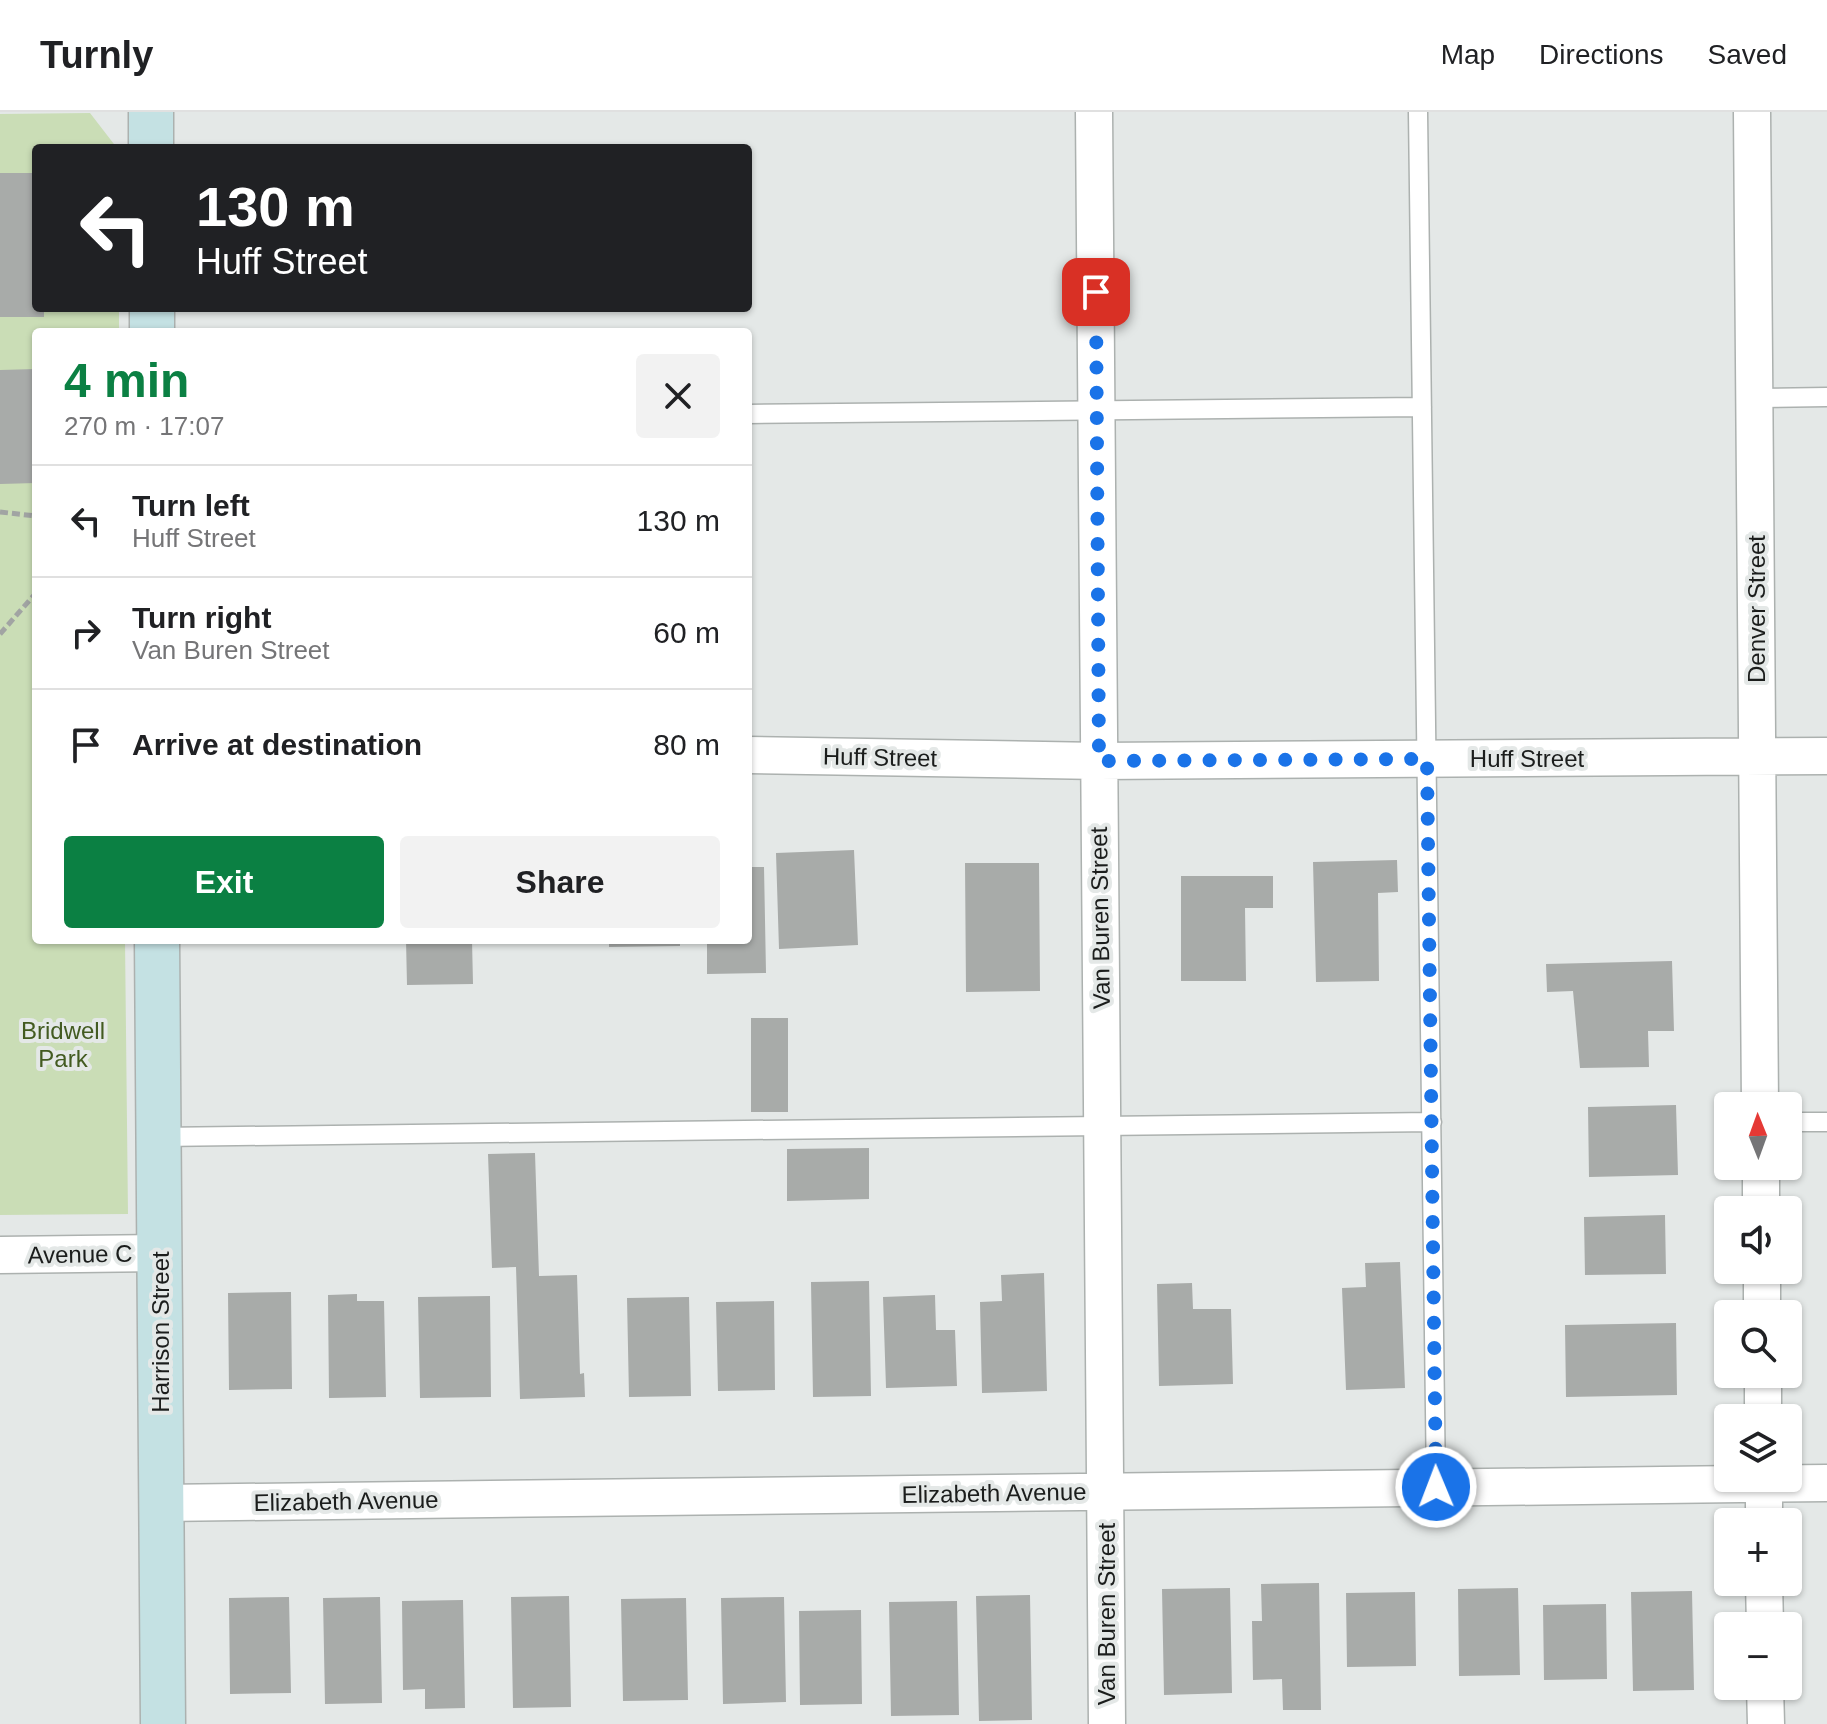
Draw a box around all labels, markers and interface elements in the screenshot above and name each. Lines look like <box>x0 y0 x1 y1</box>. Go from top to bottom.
text: Turnly <box>40 34 153 76</box>
text: Map <box>1441 39 1495 70</box>
text: Directions <box>1539 39 1664 70</box>
text: Saved <box>1708 39 1787 70</box>
text: 130 m <box>196 175 355 238</box>
icon: left <box>64 176 168 280</box>
text: Huff Street <box>196 241 367 282</box>
pin <box>1062 258 1130 326</box>
icon: arrive <box>1074 270 1118 314</box>
text: 4 min <box>64 354 189 407</box>
button: close <box>636 354 720 438</box>
text: 270 m · 17:07 <box>64 411 224 441</box>
text: Turn left <box>132 489 250 522</box>
icon: left <box>64 499 108 543</box>
text: 130 m <box>637 504 720 537</box>
text: Huff Street <box>132 523 256 553</box>
street label: Denver Street <box>1743 535 1770 683</box>
text: Turn right <box>132 601 271 634</box>
icon: right <box>64 611 108 655</box>
text: 60 m <box>653 616 720 649</box>
text: Van Buren Street <box>132 635 330 665</box>
icon: arrive <box>64 723 108 767</box>
text: Arrive at destination <box>132 728 422 761</box>
text: 80 m <box>653 728 720 761</box>
street label: Huff Street <box>823 743 938 772</box>
street label: Huff Street <box>1470 745 1584 772</box>
street label: Van Buren Street <box>1085 826 1115 1009</box>
button: Exit <box>64 836 384 928</box>
button: Share <box>400 836 720 928</box>
park label: Bridwell Park <box>21 1017 105 1072</box>
north arrow <box>1714 1092 1802 1180</box>
map controls <box>1714 1092 1802 1700</box>
button: sound <box>1714 1196 1802 1284</box>
street label: Avenue C <box>27 1240 133 1268</box>
street label: Harrison Street <box>147 1251 174 1413</box>
button: search <box>1714 1300 1802 1388</box>
button: layers <box>1714 1404 1802 1492</box>
position arrow <box>1394 1445 1478 1529</box>
street label: Elizabeth Avenue <box>901 1478 1087 1508</box>
street label: Elizabeth Avenue <box>253 1486 439 1516</box>
button: + <box>1714 1508 1802 1596</box>
street label: Van Buren Street <box>1093 1523 1120 1705</box>
button: − <box>1714 1612 1802 1700</box>

